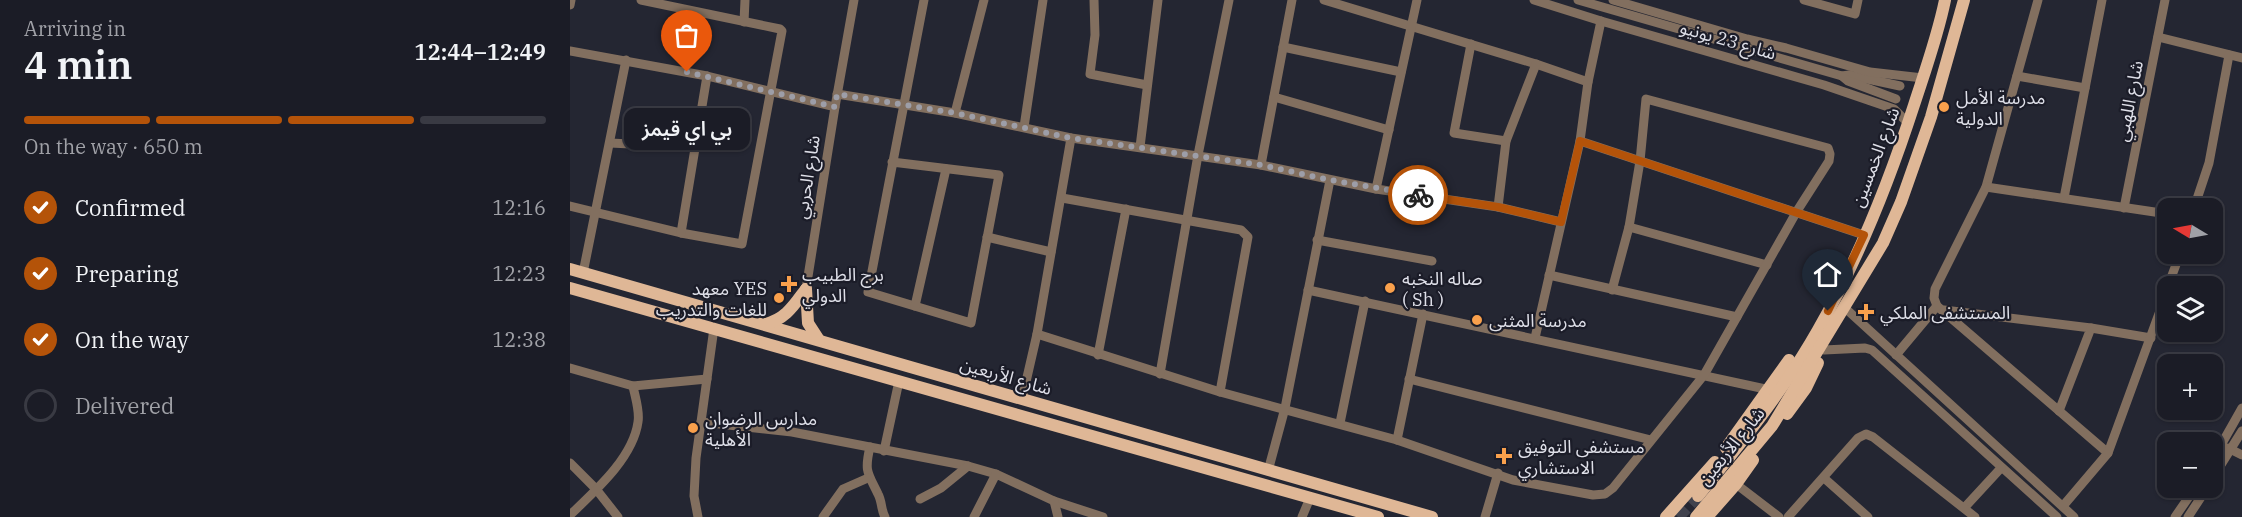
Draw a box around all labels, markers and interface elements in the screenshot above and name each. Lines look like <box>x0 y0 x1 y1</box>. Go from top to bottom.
pin <box>661 10 712 72</box>
text: Arriving in <box>24 15 126 42</box>
street label: شارع 23 يونيو <box>1676 15 1779 68</box>
icon: bag <box>670 19 703 52</box>
text: 12:44–12:49 <box>414 37 546 66</box>
text: 4 min <box>24 39 132 90</box>
street label: شارع اللهبي <box>2110 58 2151 144</box>
place label: مدرسة الأمل الدولية <box>1956 86 2045 130</box>
marker: مدرسة الأمل الدولية <box>1937 100 1951 114</box>
street label: شارع الخمسين <box>1845 104 1907 211</box>
callout: بي اي قيمز <box>624 108 750 150</box>
text: بي اي قيمز <box>642 115 732 142</box>
text: On the way · 650 m <box>24 133 203 160</box>
street label: شارع الحربي <box>789 134 828 221</box>
courier <box>1388 165 1448 225</box>
icon: bike <box>1402 179 1435 212</box>
icon: check <box>24 191 57 224</box>
text: Confirmed <box>75 193 186 222</box>
text: 12:16 <box>492 194 546 221</box>
north arrow <box>2157 198 2223 264</box>
map controls <box>2157 198 2223 498</box>
pin <box>1802 249 1853 311</box>
icon: check <box>24 257 57 290</box>
icon: home <box>1811 258 1844 291</box>
text: Preparing <box>75 259 179 288</box>
text: 12:23 <box>492 260 546 287</box>
place label: برج الطبيب الدولي <box>802 263 884 309</box>
place label: صاله النخبه ( Sh ) <box>1402 267 1483 311</box>
marker: برج الطبيب الدولي <box>780 275 798 293</box>
button: layers <box>2157 276 2223 342</box>
place label: معهد YES للغات والتدريب <box>656 277 767 321</box>
marker: صاله النخبه ( Sh ) <box>1383 281 1397 295</box>
marker: معهد YES للغات والتدريب <box>772 291 786 305</box>
place label: المستشفى الملكي <box>1880 301 2010 326</box>
marker: المستشفى الملكي <box>1857 303 1875 321</box>
place label: مدرسة المثنى <box>1489 309 1587 332</box>
marker: مدرسة المثنى <box>1470 313 1484 327</box>
icon: check <box>24 323 57 356</box>
text: On the way <box>75 325 189 354</box>
text: 12:38 <box>492 326 546 353</box>
street label: شارع الأربعين <box>957 352 1054 403</box>
button: + <box>2157 354 2223 420</box>
text: Delivered <box>75 391 174 420</box>
street label: شارع الأربعين <box>1692 402 1772 492</box>
place label: مدارس الرضوان الأهلية <box>705 407 817 451</box>
marker: مدارس الرضوان الأهلية <box>686 421 700 435</box>
button: − <box>2157 432 2223 498</box>
place label: مستشفى التوفيق الاستشاري <box>1518 435 1645 481</box>
marker: مستشفى التوفيق الاستشاري <box>1495 447 1513 465</box>

